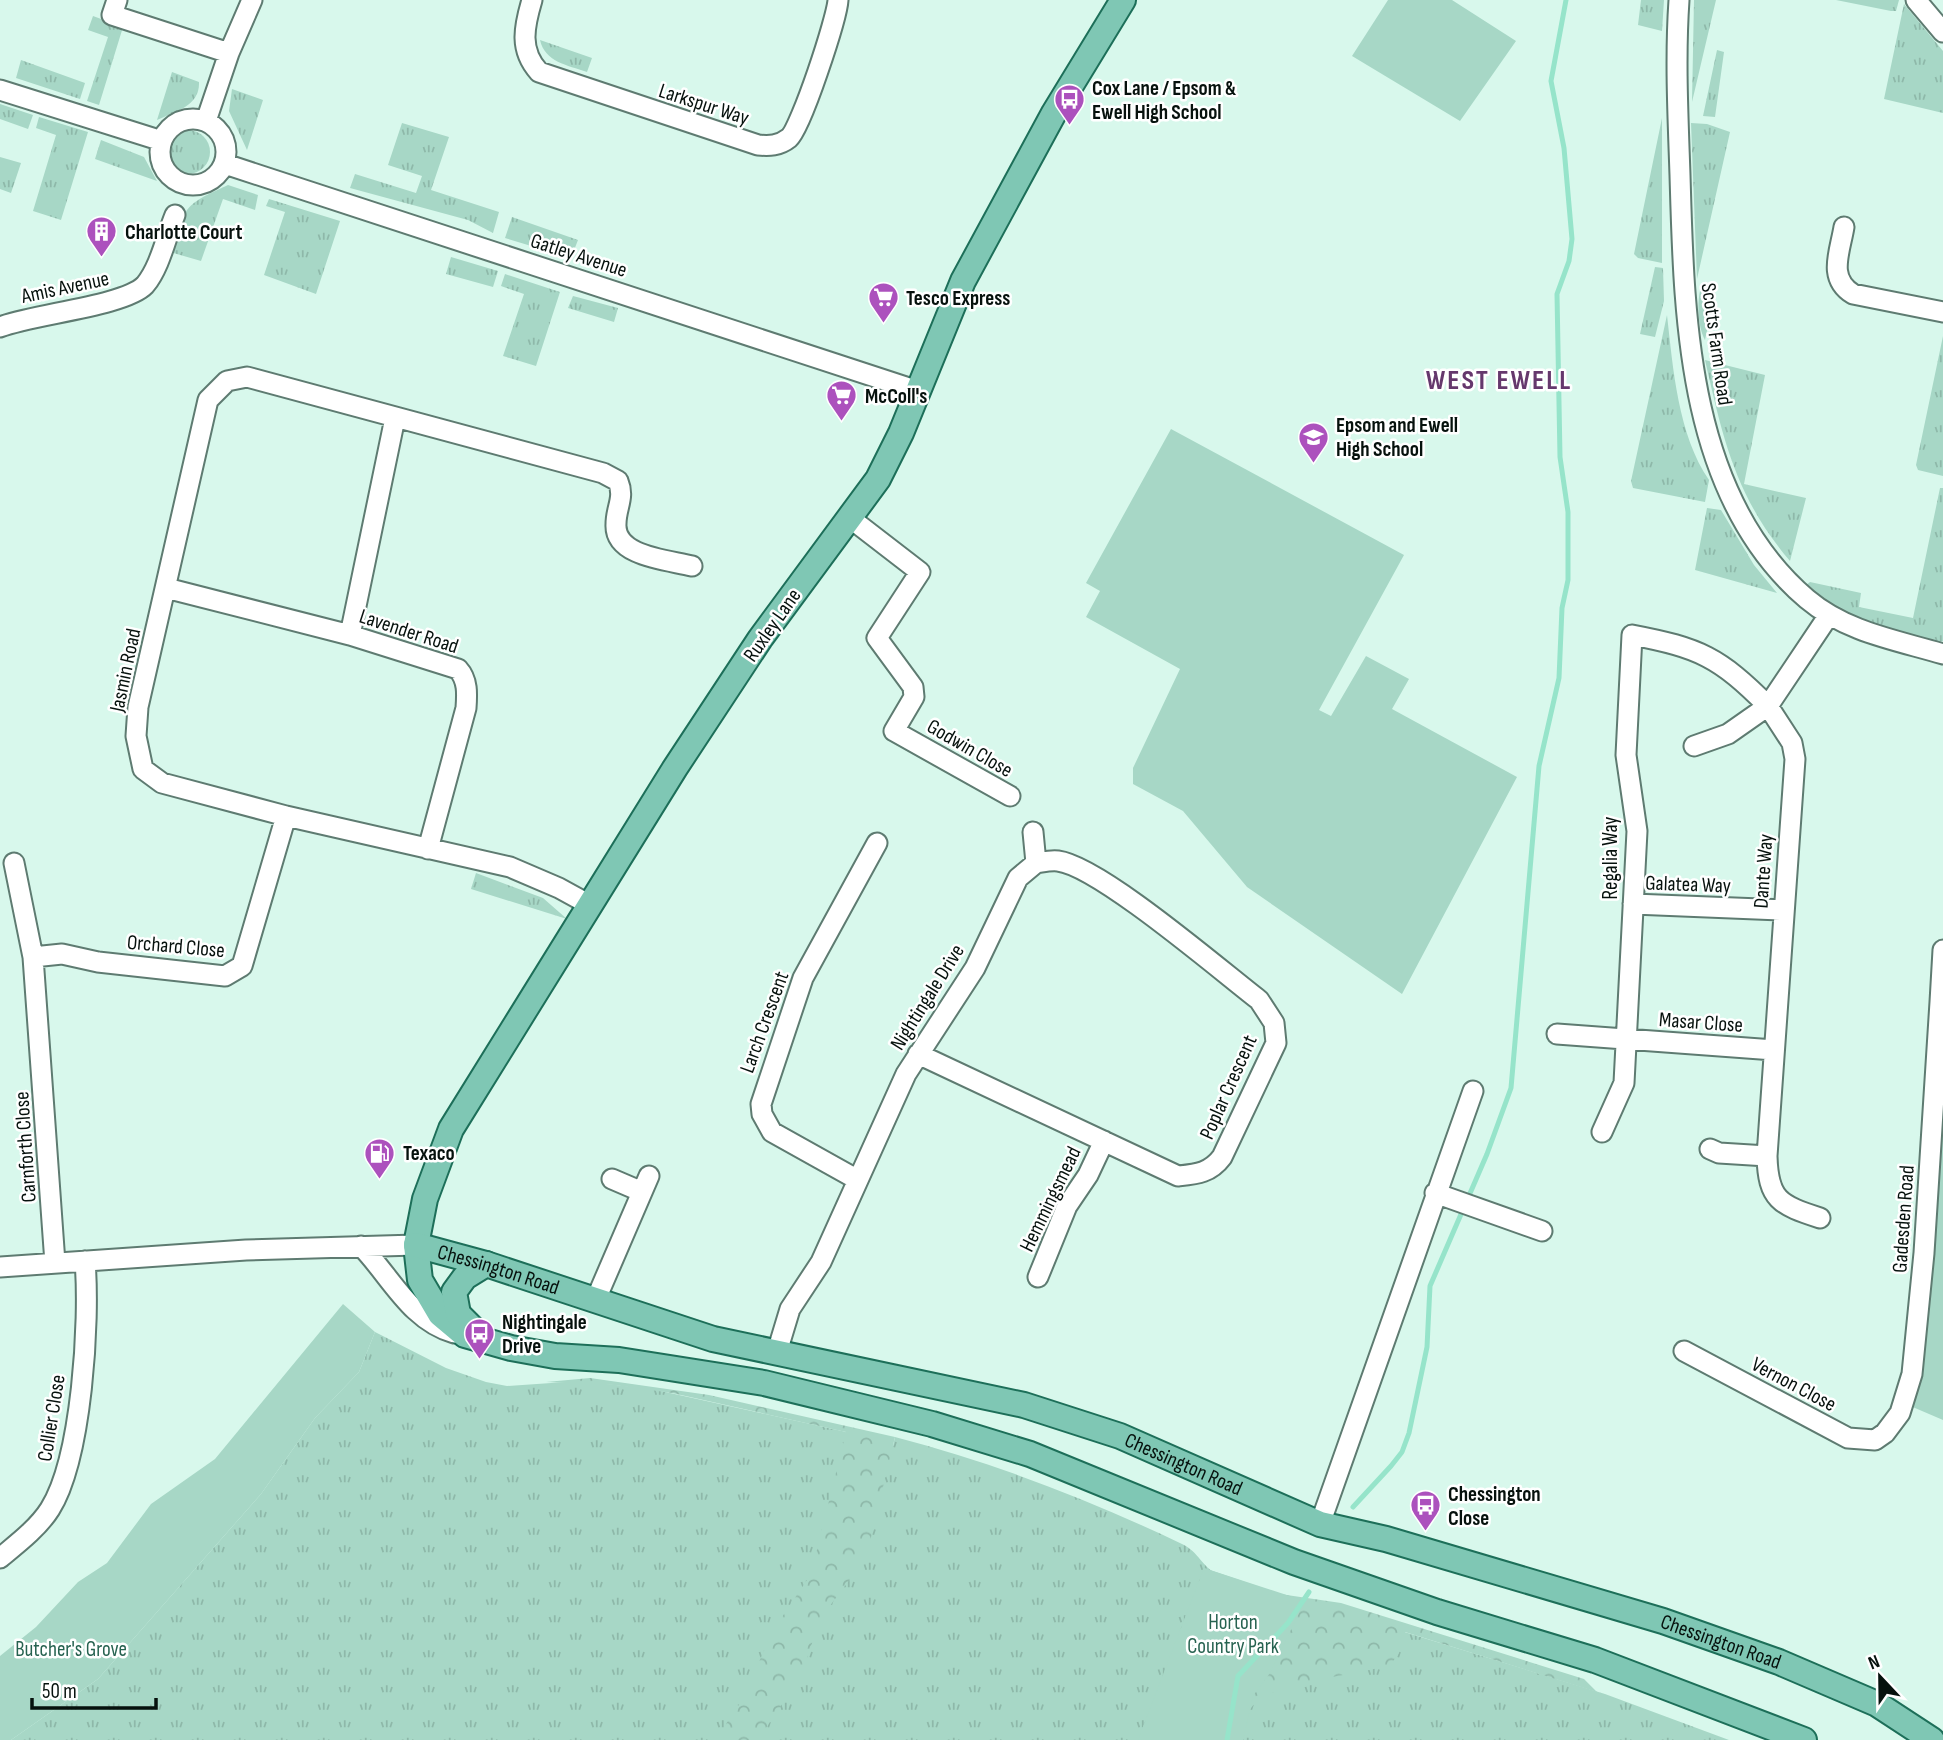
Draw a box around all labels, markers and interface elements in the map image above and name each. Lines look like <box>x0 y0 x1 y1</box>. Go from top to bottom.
place label: Cox Lane / Epsom & Ewell High School <box>1092 76 1236 125</box>
street label: Larkspur Way <box>656 78 752 131</box>
bus stop icon: Cox Lane / Epsom & Ewell High School <box>1052 83 1086 127</box>
building icon: Charlotte Court <box>85 215 119 259</box>
place label: Charlotte Court <box>125 220 242 245</box>
street label: Gatley Avenue <box>527 228 630 283</box>
street label: Amis Avenue <box>18 266 111 309</box>
supermarket icon: Tesco Express <box>866 281 900 325</box>
street label: Scotts Farm Road <box>1696 281 1737 407</box>
place label: Tesco Express <box>906 286 1010 311</box>
district label: WEST EWELL <box>1426 364 1572 397</box>
supermarket icon: McColl's <box>825 379 859 423</box>
place label: McColl's <box>865 384 927 409</box>
place label: Epsom and Ewell High School <box>1336 413 1458 462</box>
school or university icon: Epsom and Ewell High School <box>1296 420 1330 464</box>
street label: Ruxley Lane <box>738 584 807 667</box>
street label: Lavender Road <box>356 604 462 659</box>
street label: Jasmin Road <box>104 626 147 715</box>
street label: Godwin Close <box>922 714 1017 783</box>
street label: Regalia Way <box>1598 817 1623 899</box>
street label: Dante Way <box>1748 833 1779 909</box>
street label: Galatea Way <box>1645 871 1731 898</box>
street label: Orchard Close <box>126 930 226 963</box>
street label: Nightingale Drive <box>885 940 970 1055</box>
street label: Larch Crescent <box>735 968 794 1076</box>
street label: Masar Close <box>1658 1007 1744 1038</box>
street label: Poplar Crescent <box>1194 1031 1263 1143</box>
street label: Carnforth Close <box>9 1091 42 1203</box>
fuel station icon: Texaco <box>363 1136 397 1180</box>
place label: Texaco <box>403 1141 455 1166</box>
street label: Hemmingsmead <box>1014 1143 1087 1256</box>
street label: Gadesden Road <box>1887 1164 1920 1274</box>
street label: Chessington Road <box>435 1239 562 1300</box>
place label: Nightingale Drive <box>502 1310 587 1359</box>
bus stop icon: Nightingale Drive <box>462 1317 496 1361</box>
street label: Vernon Close <box>1747 1352 1840 1417</box>
street label: Collier Close <box>32 1373 71 1463</box>
street label: Chessington Road <box>1121 1428 1246 1501</box>
place label: Chessington Close <box>1448 1482 1541 1531</box>
bus stop icon: Chessington Close <box>1408 1489 1442 1533</box>
street label: Chessington Road <box>1657 1609 1784 1675</box>
park label: Horton Country Park <box>1187 1610 1279 1659</box>
park label: Butcher's Grove <box>15 1637 127 1662</box>
north arrow <box>1845 1642 1915 1712</box>
text: N <box>1865 1650 1883 1675</box>
scale bar <box>32 1666 156 1710</box>
text: 50 m <box>42 1679 77 1704</box>

